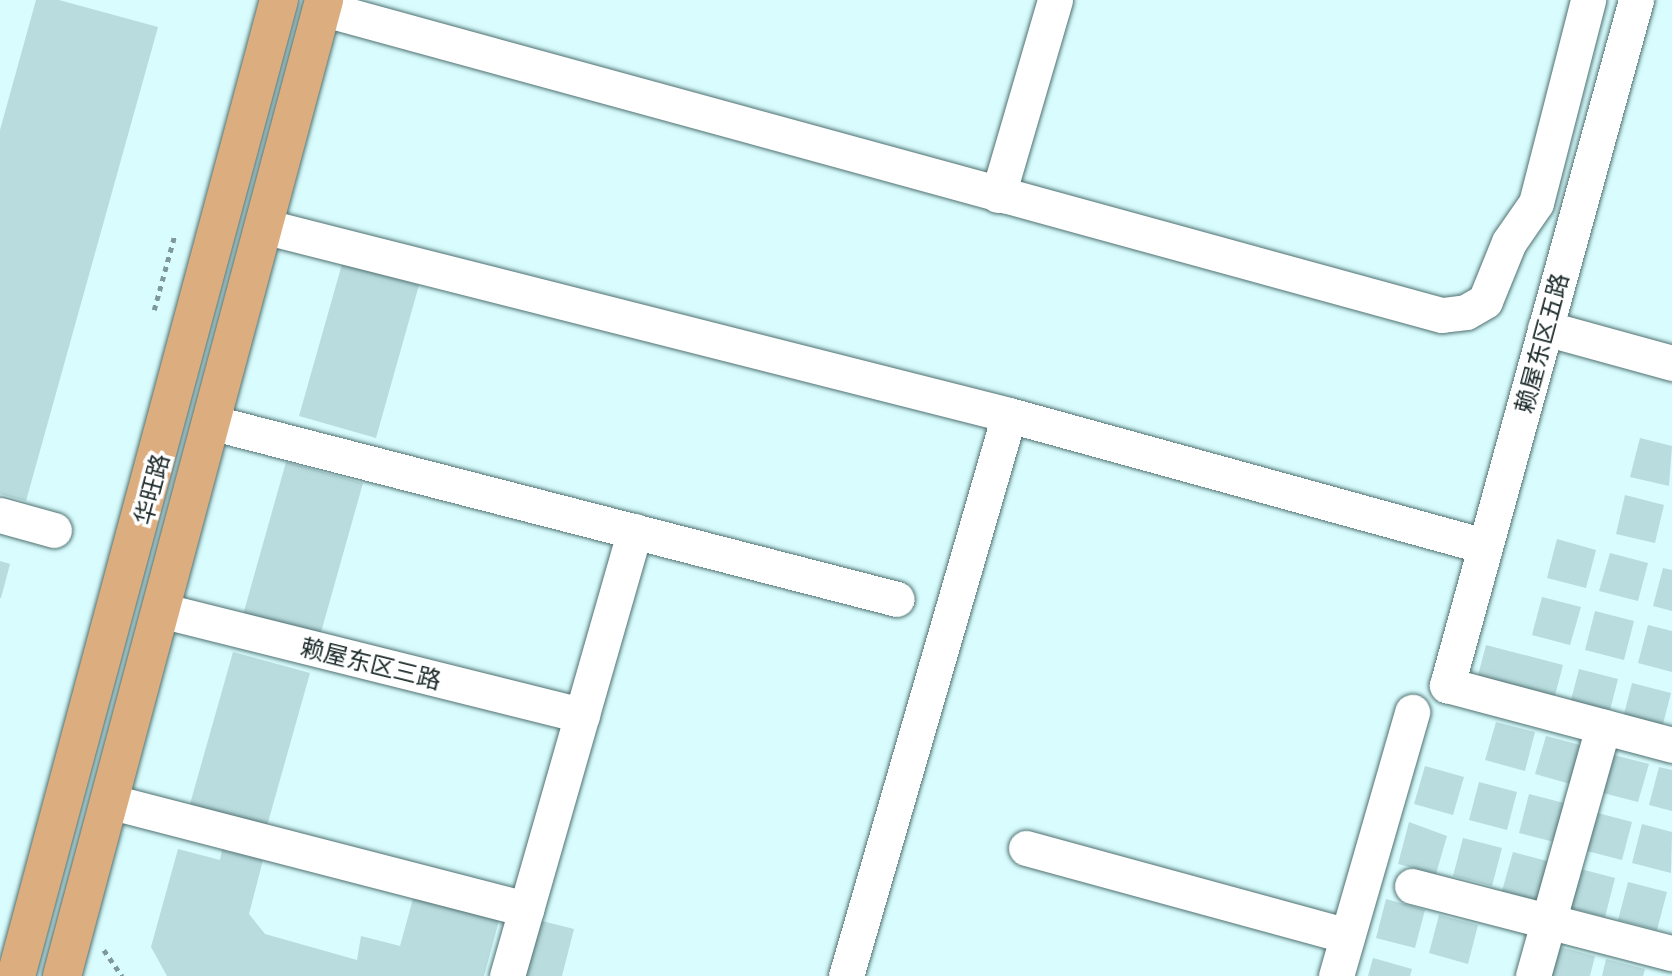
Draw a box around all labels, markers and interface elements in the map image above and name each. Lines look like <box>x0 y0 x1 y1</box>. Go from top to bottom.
street label: 赖屋东区五路 <box>1508 270 1574 416</box>
street label: 华旺路 <box>128 450 174 528</box>
street label: 赖屋东区三路 <box>298 632 444 694</box>

